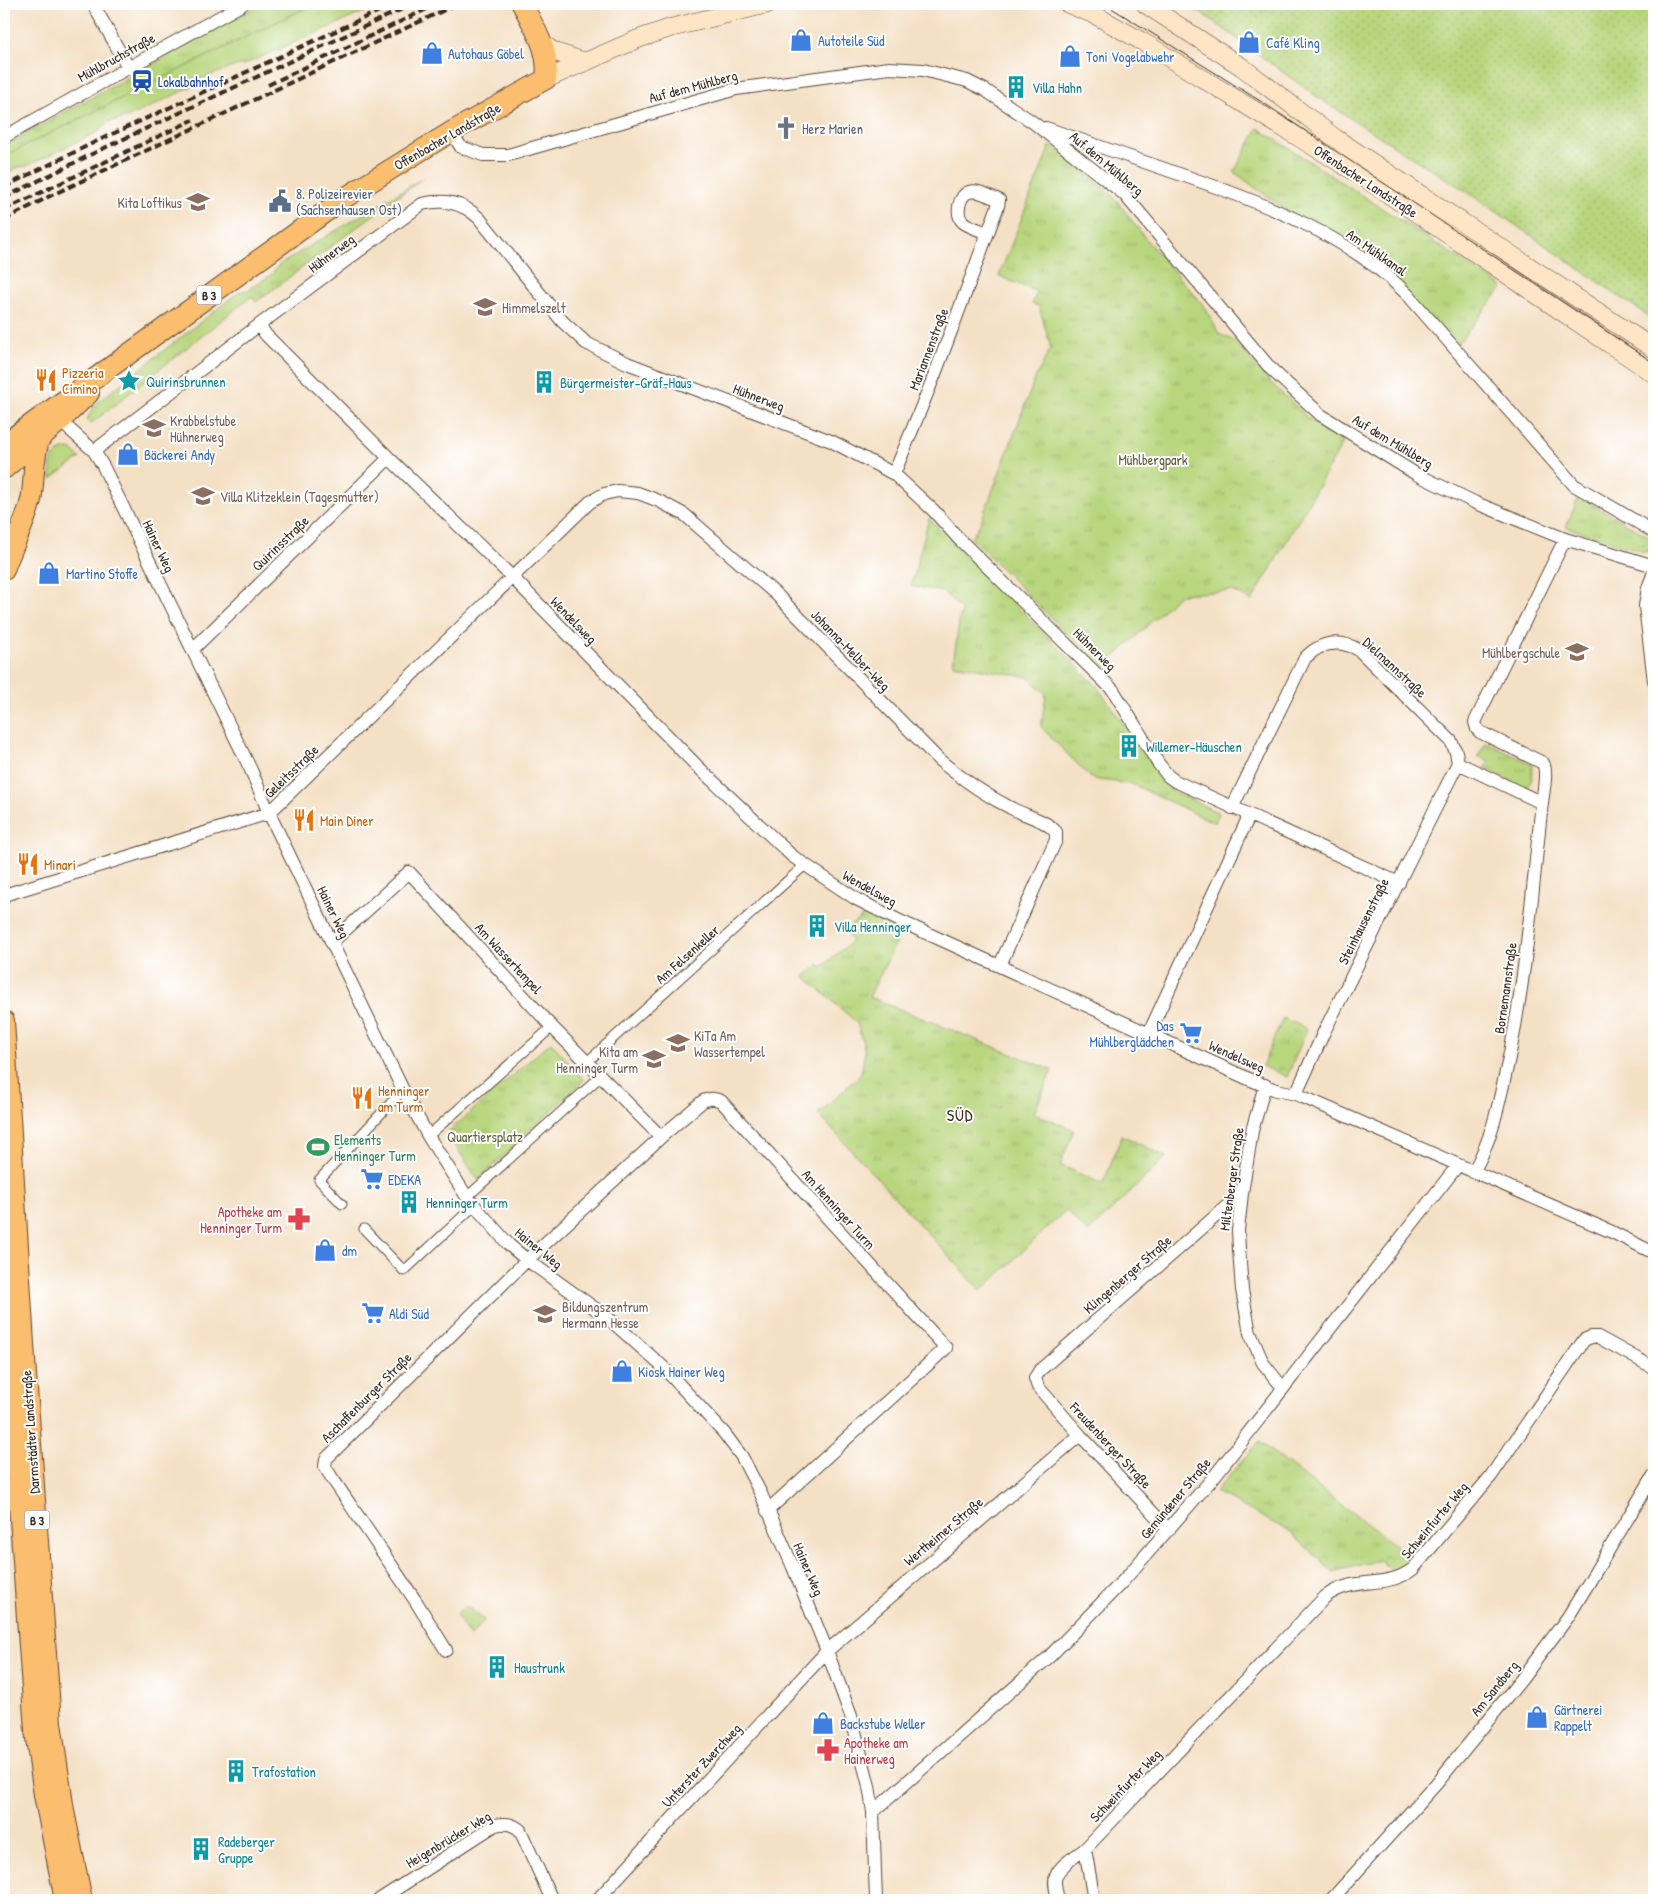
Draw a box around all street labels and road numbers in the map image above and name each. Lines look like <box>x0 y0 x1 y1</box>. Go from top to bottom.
street label: Mühlbruchstraße <box>74 28 159 87</box>
street label: Auf dem Mühlberg <box>647 65 740 108</box>
street label: Offenbacher Landstraße <box>390 97 505 175</box>
street label: Auf dem Mühlberg <box>1065 126 1148 200</box>
street label: Offenbacher Landstraße <box>1310 140 1422 223</box>
street label: Am Mühlkanal <box>1343 224 1411 280</box>
street label: Hühnerweg <box>304 229 359 278</box>
road number: B 3 <box>196 286 222 304</box>
street label: Mariannenstraße <box>904 305 953 393</box>
street label: Hühnerweg <box>730 379 787 416</box>
street label: Auf dem Mühlberg <box>1349 409 1437 473</box>
street label: Quirinsstraße <box>247 511 314 576</box>
street label: Hainer Weg <box>138 517 179 576</box>
street label: Wendelsweg <box>546 592 601 649</box>
street label: Johanna-Melber-Weg <box>806 605 895 696</box>
street label: Hühnerweg <box>1069 623 1121 675</box>
street label: Dielmannstraße <box>1358 632 1431 703</box>
street label: Geleitsstraße <box>260 740 323 803</box>
street label: Wendelsweg <box>839 865 900 911</box>
street label: Steinhausenstraße <box>1333 874 1394 968</box>
street label: Hainer Weg <box>312 883 355 942</box>
street label: Am Wassertempel <box>470 918 547 998</box>
street label: Am Felsenkeller <box>651 920 723 988</box>
street label: Bornemannstraße <box>1489 941 1522 1035</box>
street label: Wendelsweg <box>1206 1035 1268 1078</box>
street label: Miltenberger Straße <box>1214 1126 1249 1232</box>
street label: Am Henninger Turm <box>797 1165 880 1254</box>
street label: Hainer Weg <box>511 1223 567 1274</box>
street label: Klingenberger Straße <box>1079 1230 1176 1318</box>
street label: Aschaffenburger Straße <box>317 1347 416 1447</box>
street label: Darmstädter Landstraße <box>16 1369 45 1494</box>
street label: Freudenberger Straße <box>1065 1397 1156 1493</box>
street label: Gemündener Straße <box>1135 1453 1216 1543</box>
street label: Schweinfurter Weg <box>1396 1478 1472 1563</box>
street label: Wertheimer Straße <box>899 1492 988 1570</box>
road number: B 3 <box>24 1510 50 1530</box>
street label: Hainer Weg <box>788 1539 829 1599</box>
street label: Am Sandberg <box>1466 1656 1523 1720</box>
street label: Unterster Zwerchweg <box>657 1719 746 1812</box>
street label: Schweinfurter Weg <box>1085 1744 1165 1826</box>
street label: Heigenbrücker Weg <box>402 1806 495 1873</box>

